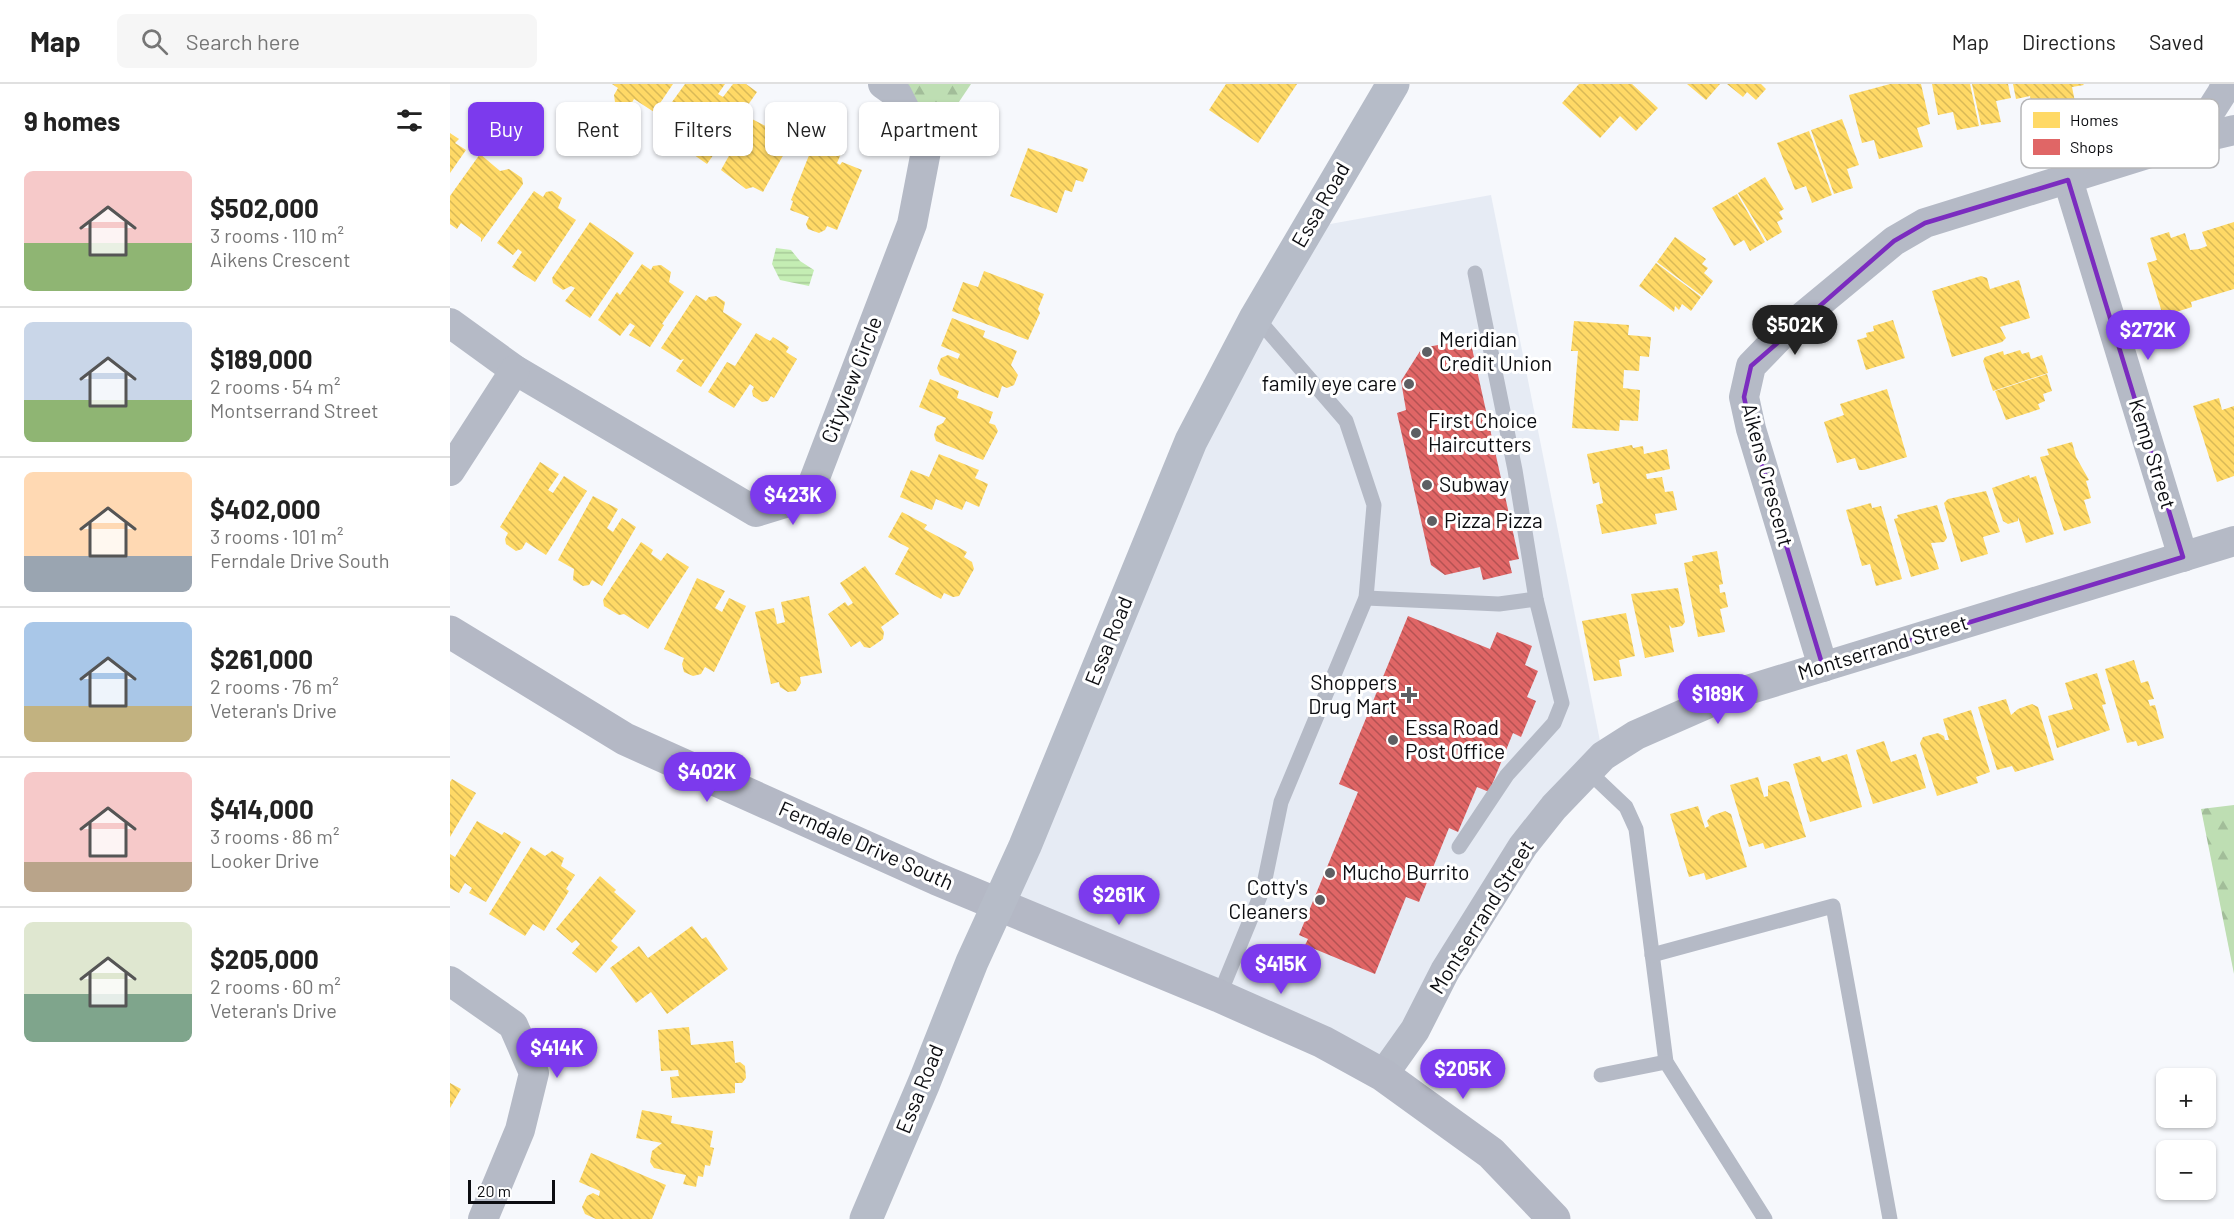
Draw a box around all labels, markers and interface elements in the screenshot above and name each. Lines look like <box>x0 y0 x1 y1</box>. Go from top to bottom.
search box <box>117 14 537 68</box>
text: Map <box>30 24 81 58</box>
icon: search <box>138 25 171 58</box>
text: Search here <box>186 28 300 54</box>
text: Map <box>1952 29 1989 54</box>
text: Directions <box>2022 29 2116 54</box>
text: Saved <box>2149 29 2204 54</box>
legend <box>2021 99 2219 168</box>
chip: Buy <box>468 102 544 156</box>
chip: Rent <box>556 102 641 156</box>
chip: Filters <box>653 102 753 156</box>
chip: New <box>765 102 847 156</box>
chip: Apartment <box>859 102 999 156</box>
icon: filters <box>393 104 426 137</box>
text: 9 homes <box>24 105 120 136</box>
text: Homes <box>2070 110 2118 129</box>
text: Shops <box>2070 137 2113 156</box>
street label: Essa Road <box>1285 157 1354 251</box>
text: $502,000 <box>210 192 319 223</box>
icon: home <box>72 195 144 267</box>
text: 3 rooms · 110 m² <box>210 223 344 247</box>
text: Aikens Crescent <box>210 247 350 271</box>
pin: $502K <box>1753 305 1837 356</box>
pin: $272K <box>2106 310 2190 361</box>
text: $502K <box>1766 312 1824 336</box>
street label: Cityview Circle <box>815 313 886 446</box>
text: $272K <box>2120 317 2176 341</box>
place label: Meridian Credit Union <box>1439 326 1552 375</box>
text: $189,000 <box>210 343 313 374</box>
marker: Meridian Credit Union <box>1420 345 1434 359</box>
icon: home <box>72 346 144 418</box>
place label: family eye care <box>1262 370 1397 395</box>
text: 2 rooms · 54 m² <box>210 374 340 398</box>
marker: family eye care <box>1402 377 1416 391</box>
street label: Kemp Street <box>2125 395 2182 512</box>
text: Montserrand Street <box>210 398 378 422</box>
street label: Aikens Crescent <box>1737 400 1800 549</box>
place label: First Choice Haircutters <box>1428 407 1538 456</box>
marker: First Choice Haircutters <box>1409 426 1423 440</box>
place label: Subway <box>1439 471 1509 496</box>
pin: $423K <box>751 475 835 526</box>
marker: Subway <box>1420 478 1434 492</box>
text: $423K <box>764 482 822 506</box>
text: $402,000 <box>210 493 321 524</box>
icon: home <box>72 496 144 568</box>
place label: Pizza Pizza <box>1444 507 1543 532</box>
marker: Pizza Pizza <box>1425 514 1439 528</box>
text: 3 rooms · 101 m² <box>210 524 343 548</box>
text: Ferndale Drive South <box>210 548 389 572</box>
street label: Essa Road <box>1078 592 1137 689</box>
street label: Montserrand Street <box>1794 609 1971 684</box>
text: $261,000 <box>210 643 313 674</box>
icon: home <box>72 646 144 718</box>
place label: Shoppers Drug Mart <box>1308 669 1397 718</box>
text: 2 rooms · 76 m² <box>210 674 339 698</box>
pin: $189K <box>1676 674 1760 725</box>
text: $189K <box>1692 681 1744 705</box>
marker: Shoppers Drug Mart <box>1402 688 1416 702</box>
text: Veteran's Drive <box>210 698 337 722</box>
place label: Essa Road Post Office <box>1405 714 1505 763</box>
marker: Essa Road Post Office <box>1386 733 1400 747</box>
pin: $402K <box>665 752 749 803</box>
text: $402K <box>678 759 736 783</box>
text: $414,000 <box>210 793 314 824</box>
street label: Ferndale Drive South <box>775 795 958 894</box>
icon: home <box>72 796 144 868</box>
text: 3 rooms · 86 m² <box>210 824 339 848</box>
street label: Montserrand Street <box>1423 835 1538 998</box>
text: Looker Drive <box>210 848 319 872</box>
place label: Mucho Burrito <box>1342 859 1470 884</box>
marker: Mucho Burrito <box>1323 866 1337 880</box>
place label: Cotty's Cleaners <box>1229 874 1308 923</box>
pin: $261K <box>1077 875 1161 926</box>
text: $261K <box>1093 882 1145 906</box>
marker: Cotty's Cleaners <box>1313 893 1327 907</box>
text: $205,000 <box>210 943 319 974</box>
pin: $415K <box>1239 944 1323 995</box>
icon: home <box>72 946 144 1018</box>
text: $415K <box>1255 951 1307 975</box>
text: 2 rooms · 60 m² <box>210 974 341 998</box>
text: Veteran's Drive <box>210 998 337 1022</box>
pin: $414K <box>515 1028 599 1079</box>
text: $414K <box>530 1035 584 1059</box>
street label: Essa Road <box>889 1040 948 1137</box>
pin: $205K <box>1421 1049 1505 1100</box>
text: $205K <box>1434 1056 1492 1080</box>
map controls <box>2156 1068 2216 1200</box>
button: + <box>2156 1068 2216 1128</box>
button: − <box>2156 1140 2216 1200</box>
scale bar <box>468 1177 555 1204</box>
text: 20 m <box>477 1181 511 1200</box>

